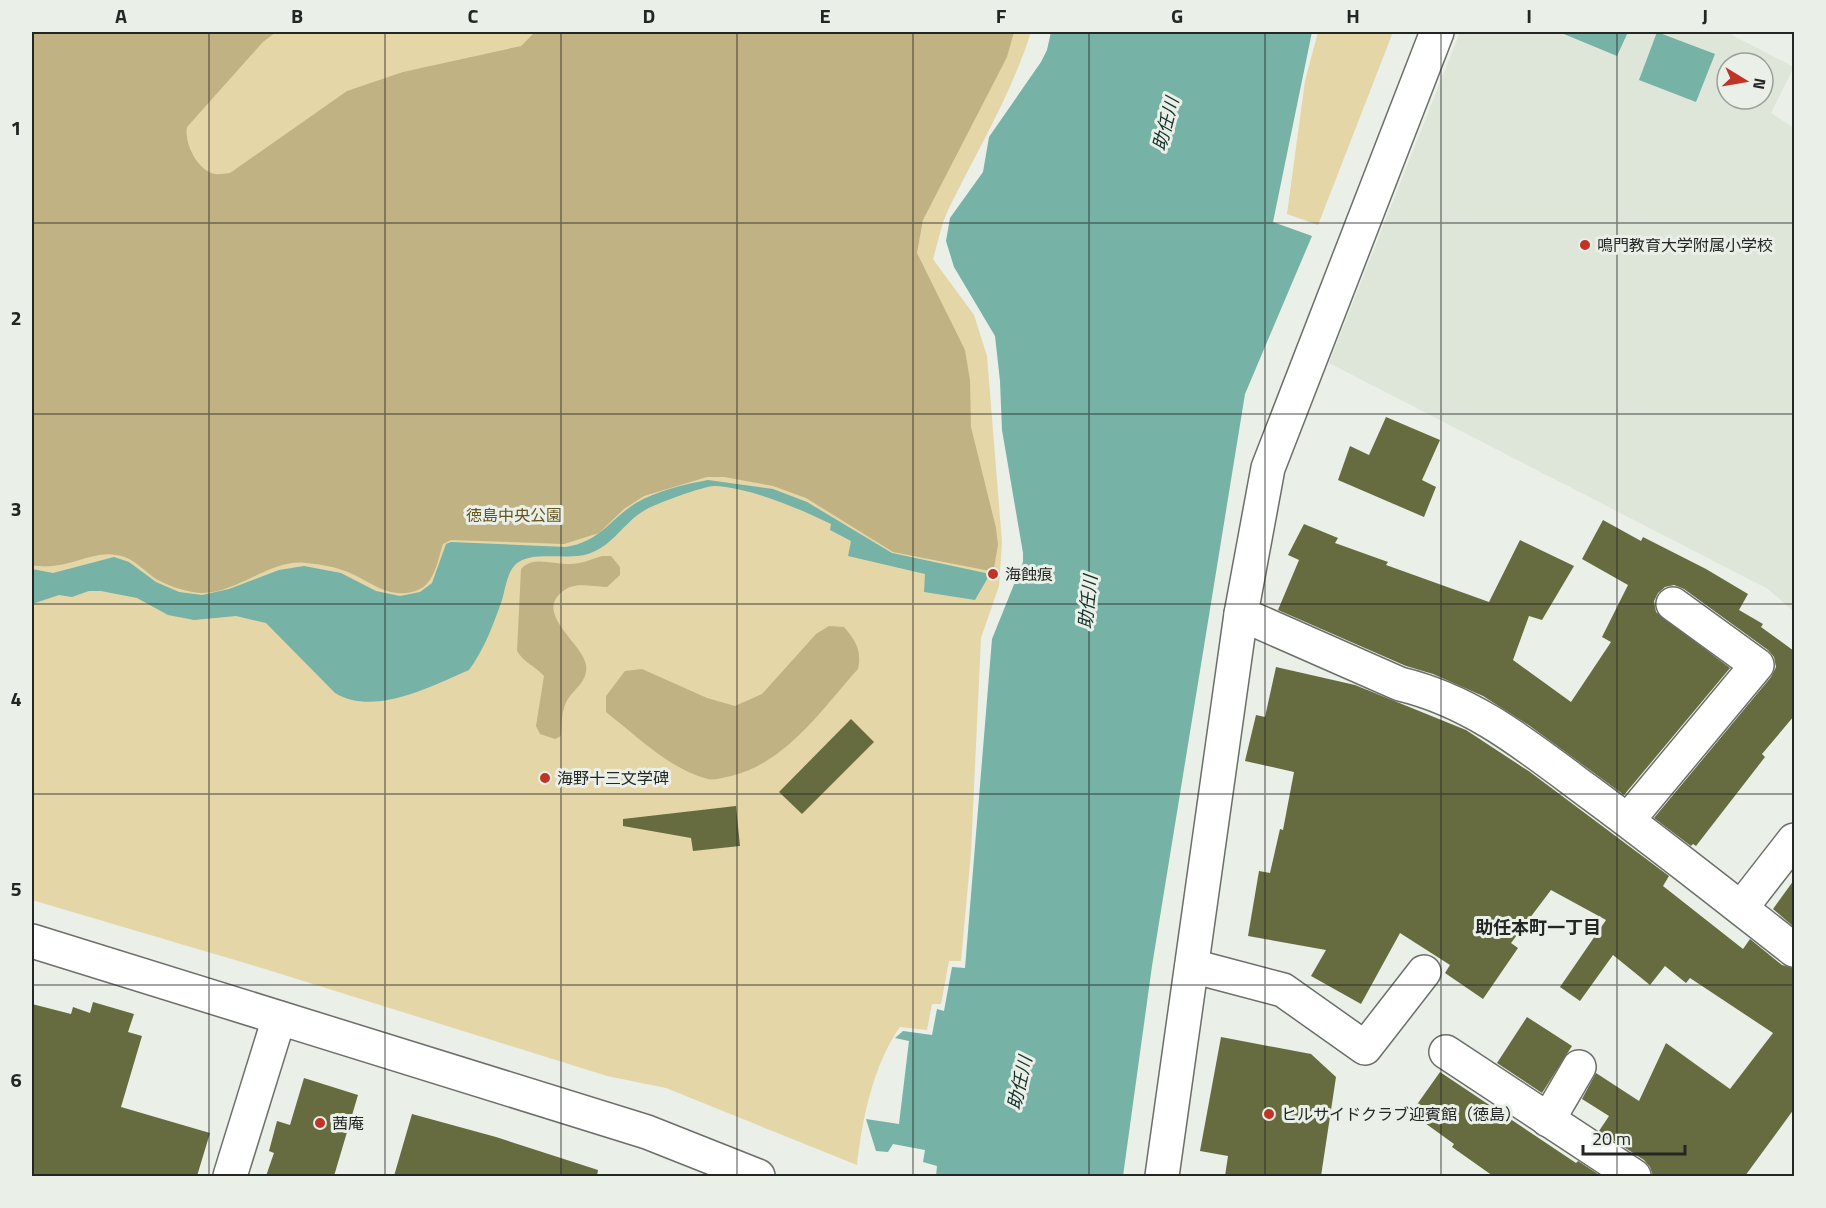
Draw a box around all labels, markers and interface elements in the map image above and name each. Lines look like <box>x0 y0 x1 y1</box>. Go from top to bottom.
text: A <box>115 0 127 31</box>
text: B <box>291 0 303 31</box>
text: C <box>468 0 479 31</box>
text: D <box>643 0 655 31</box>
text: E <box>819 0 831 31</box>
text: F <box>996 0 1007 31</box>
text: G <box>1171 0 1183 31</box>
text: H <box>1346 0 1360 31</box>
text: I <box>1526 0 1532 31</box>
text: J <box>1702 0 1708 31</box>
north arrow <box>1715 51 1775 111</box>
text: N <box>1747 76 1773 92</box>
water label: 助任川 <box>1145 92 1186 153</box>
text: 1 <box>10 112 22 143</box>
place label: 鳴門教育大学附属小学校 <box>1597 233 1773 257</box>
marker: 鳴門教育大学附属小学校 <box>1578 238 1592 252</box>
text: 2 <box>10 302 22 333</box>
text: 3 <box>10 493 22 524</box>
park label: 徳島中央公園 <box>466 503 562 527</box>
place label: 海蝕痕 <box>1005 562 1053 586</box>
marker: 海蝕痕 <box>986 567 1000 581</box>
water label: 助任川 <box>1071 572 1104 630</box>
text: 4 <box>10 683 22 714</box>
place label: 海野十三文学碑 <box>557 766 669 790</box>
marker: 海野十三文学碑 <box>538 771 552 785</box>
text: 5 <box>10 873 22 904</box>
district label: 助任本町一丁目 <box>1475 914 1601 941</box>
water label: 助任川 <box>1000 1052 1039 1112</box>
text: 6 <box>10 1064 22 1095</box>
place label: ヒルサイドクラブ迎賓館（徳島） <box>1281 1102 1521 1126</box>
marker: ヒルサイドクラブ迎賓館（徳島） <box>1262 1107 1276 1121</box>
place label: 茜庵 <box>332 1111 364 1135</box>
marker: 茜庵 <box>313 1116 327 1130</box>
scale bar <box>1583 1118 1685 1156</box>
text: 20 m <box>1592 1125 1631 1152</box>

